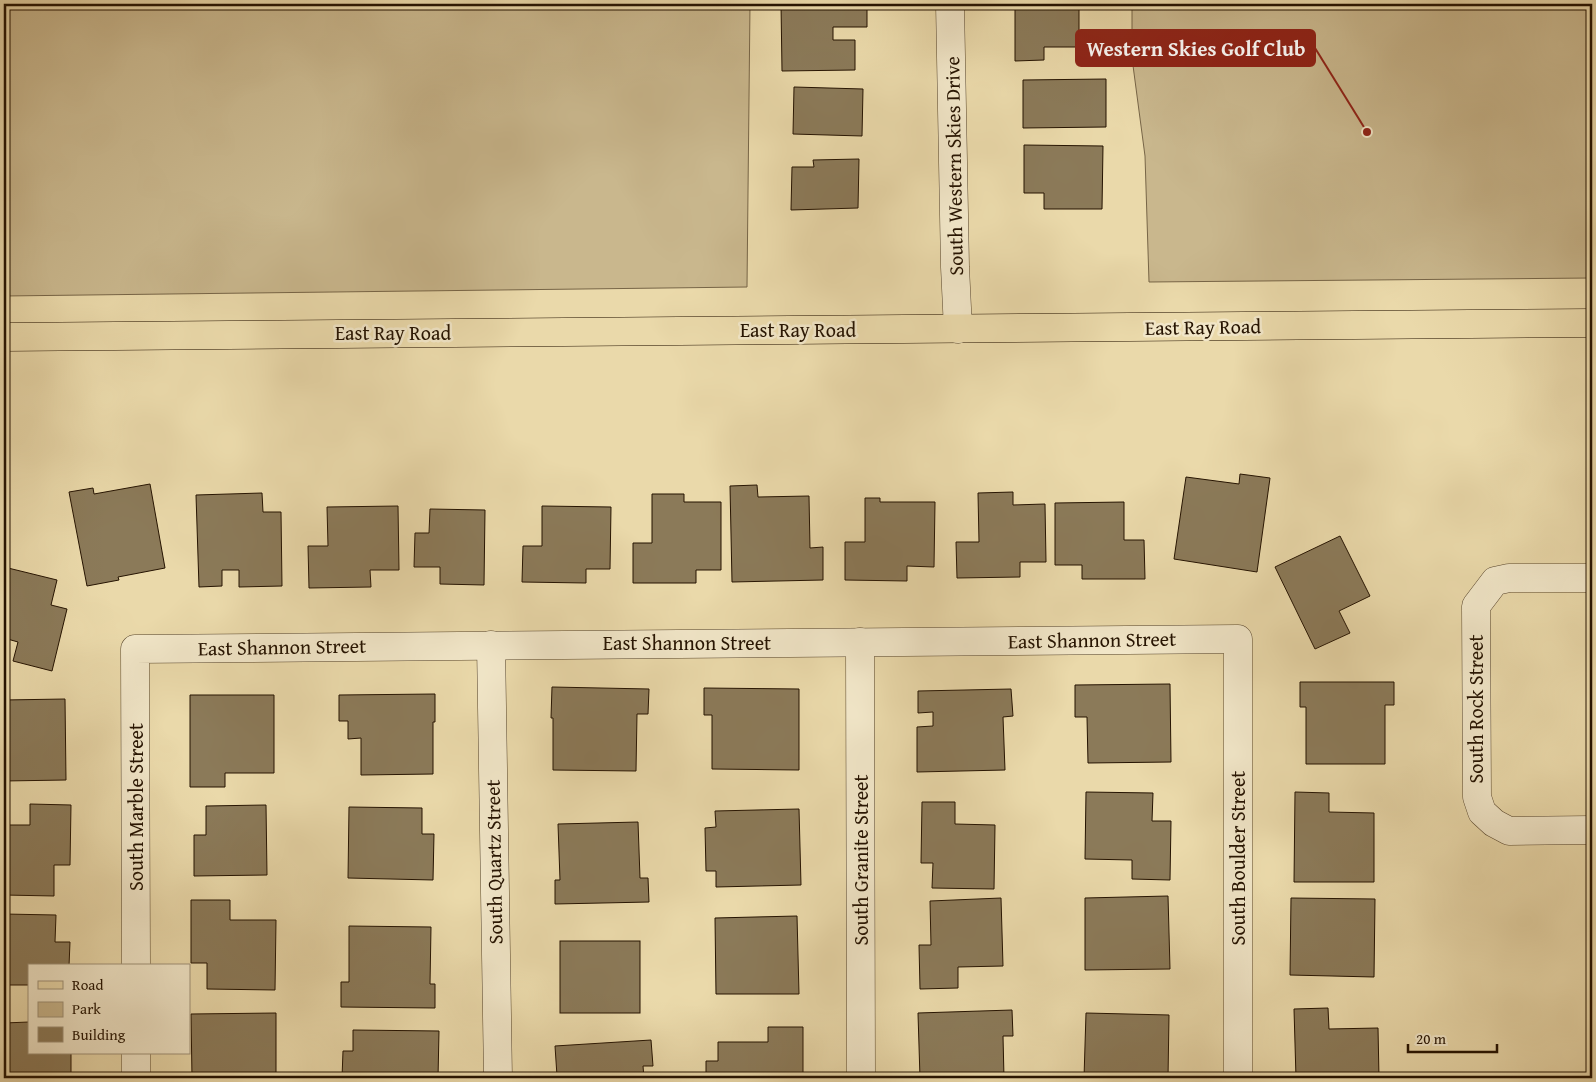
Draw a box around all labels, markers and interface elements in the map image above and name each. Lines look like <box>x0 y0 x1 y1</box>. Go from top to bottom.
callout: Western Skies Golf Club <box>1076 30 1315 66</box>
text: Western Skies Golf Club <box>1086 33 1306 64</box>
street label: South Western Skies Drive <box>937 56 970 276</box>
street label: East Ray Road <box>1145 311 1262 342</box>
street label: East Ray Road <box>740 315 856 344</box>
street label: East Ray Road <box>335 318 451 347</box>
street label: East Shannon Street <box>1008 624 1176 655</box>
street label: East Shannon Street <box>603 628 771 657</box>
street label: East Shannon Street <box>198 631 366 662</box>
street label: South Rock Street <box>1461 635 1490 783</box>
street label: South Marble Street <box>121 723 150 891</box>
street label: South Boulder Street <box>1223 771 1252 945</box>
street label: South Granite Street <box>846 774 875 946</box>
street label: South Quartz Street <box>478 779 509 945</box>
legend <box>28 964 190 1054</box>
text: Road <box>72 974 103 995</box>
text: Park <box>72 998 101 1019</box>
scale bar <box>1408 1022 1497 1054</box>
text: Building <box>72 1024 126 1045</box>
text: 20 m <box>1416 1028 1447 1049</box>

